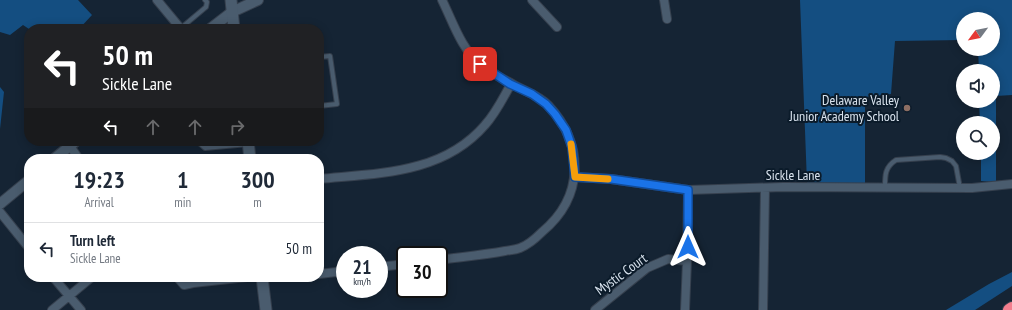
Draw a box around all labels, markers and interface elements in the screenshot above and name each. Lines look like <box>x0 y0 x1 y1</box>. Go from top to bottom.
north arrow <box>956 12 1000 56</box>
map controls <box>956 12 1000 160</box>
text: 50 m <box>102 36 153 73</box>
icon: left <box>36 40 88 92</box>
pin <box>463 47 497 81</box>
icon: arrive <box>469 53 491 75</box>
button: sound <box>956 64 1000 108</box>
text: Sickle Lane <box>102 72 172 95</box>
place label: Delaware Valley Junior Academy School <box>789 91 900 125</box>
marker: Delaware Valley Junior Academy School <box>902 103 912 113</box>
icon: left <box>100 116 122 138</box>
icon: ahead <box>142 116 164 138</box>
icon: ahead <box>184 116 206 138</box>
icon: right <box>226 116 248 138</box>
button: search <box>956 116 1000 160</box>
text: 19:23 <box>73 164 125 195</box>
text: 1 <box>177 164 188 195</box>
text: 300 <box>240 164 275 195</box>
street label: Sickle Lane <box>766 166 821 184</box>
text: Arrival <box>84 194 114 211</box>
text: min <box>174 194 191 211</box>
text: m <box>253 194 262 211</box>
position arrow <box>667 226 709 268</box>
text: Turn left <box>70 231 115 250</box>
icon: left <box>36 238 58 260</box>
text: 50 m <box>286 239 312 258</box>
speed limit sign: 30 <box>396 246 448 298</box>
street label: Mystic Court <box>592 249 651 299</box>
text: Sickle Lane <box>70 250 121 267</box>
text: 21 <box>352 254 372 280</box>
text: km/h <box>353 275 371 288</box>

